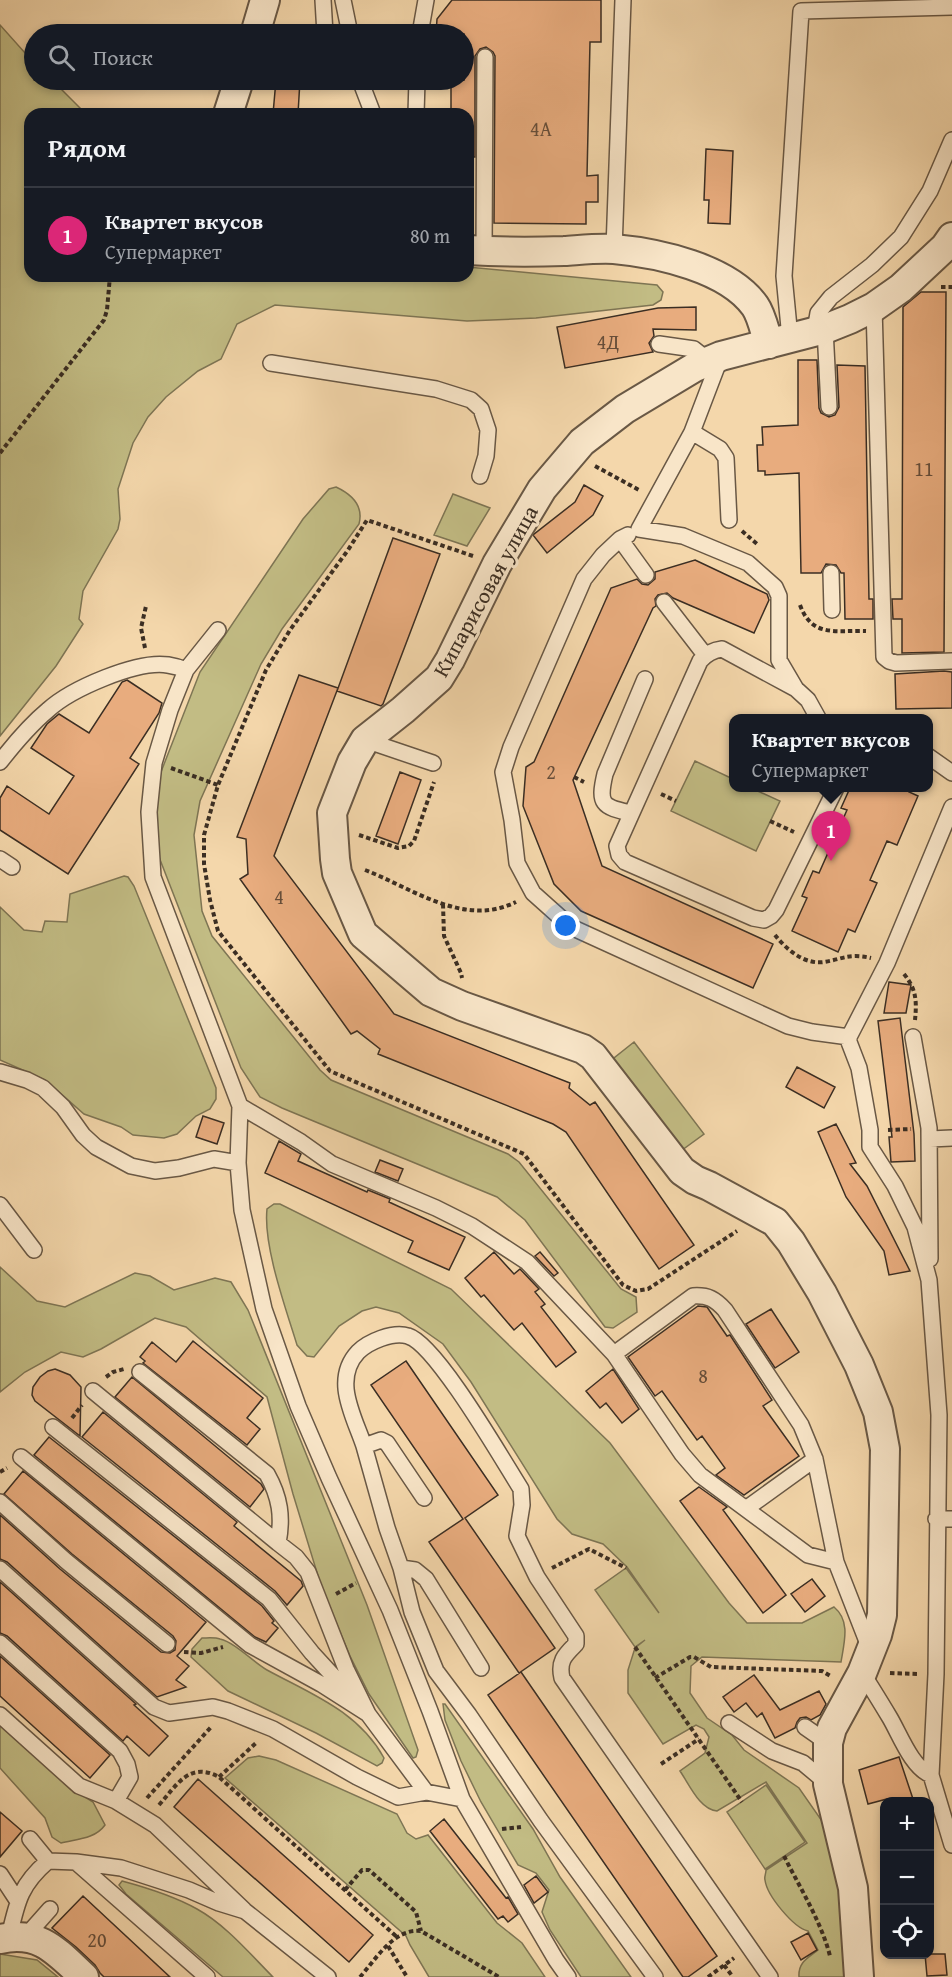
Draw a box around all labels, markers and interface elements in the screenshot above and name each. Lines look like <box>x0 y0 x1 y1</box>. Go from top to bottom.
search box <box>24 24 474 90</box>
icon: search <box>45 41 78 74</box>
text: Поиск <box>93 41 153 73</box>
house number: 4А <box>530 114 552 143</box>
text: Рядом <box>48 128 126 167</box>
text: Квартет вкусов <box>105 205 263 237</box>
text: 1 <box>62 221 73 250</box>
text: 80 m <box>410 221 450 250</box>
text: Супермаркет <box>105 237 222 266</box>
house number: 4Д <box>597 327 619 356</box>
house number: 11 <box>914 454 934 483</box>
street label: Кипарисовая улица <box>424 499 546 683</box>
popup <box>729 714 933 792</box>
text: Квартет вкусов <box>752 723 910 755</box>
text: Супермаркет <box>752 755 868 784</box>
house number: 2 <box>546 757 556 786</box>
pin: 1 <box>812 812 850 861</box>
house number: 4 <box>274 882 284 911</box>
your location <box>551 911 580 940</box>
house number: 8 <box>698 1361 708 1390</box>
map controls <box>880 1797 934 1959</box>
button: + <box>880 1797 934 1851</box>
button: − <box>880 1851 934 1905</box>
button: locate <box>880 1905 934 1959</box>
house number: 20 <box>87 1925 107 1954</box>

